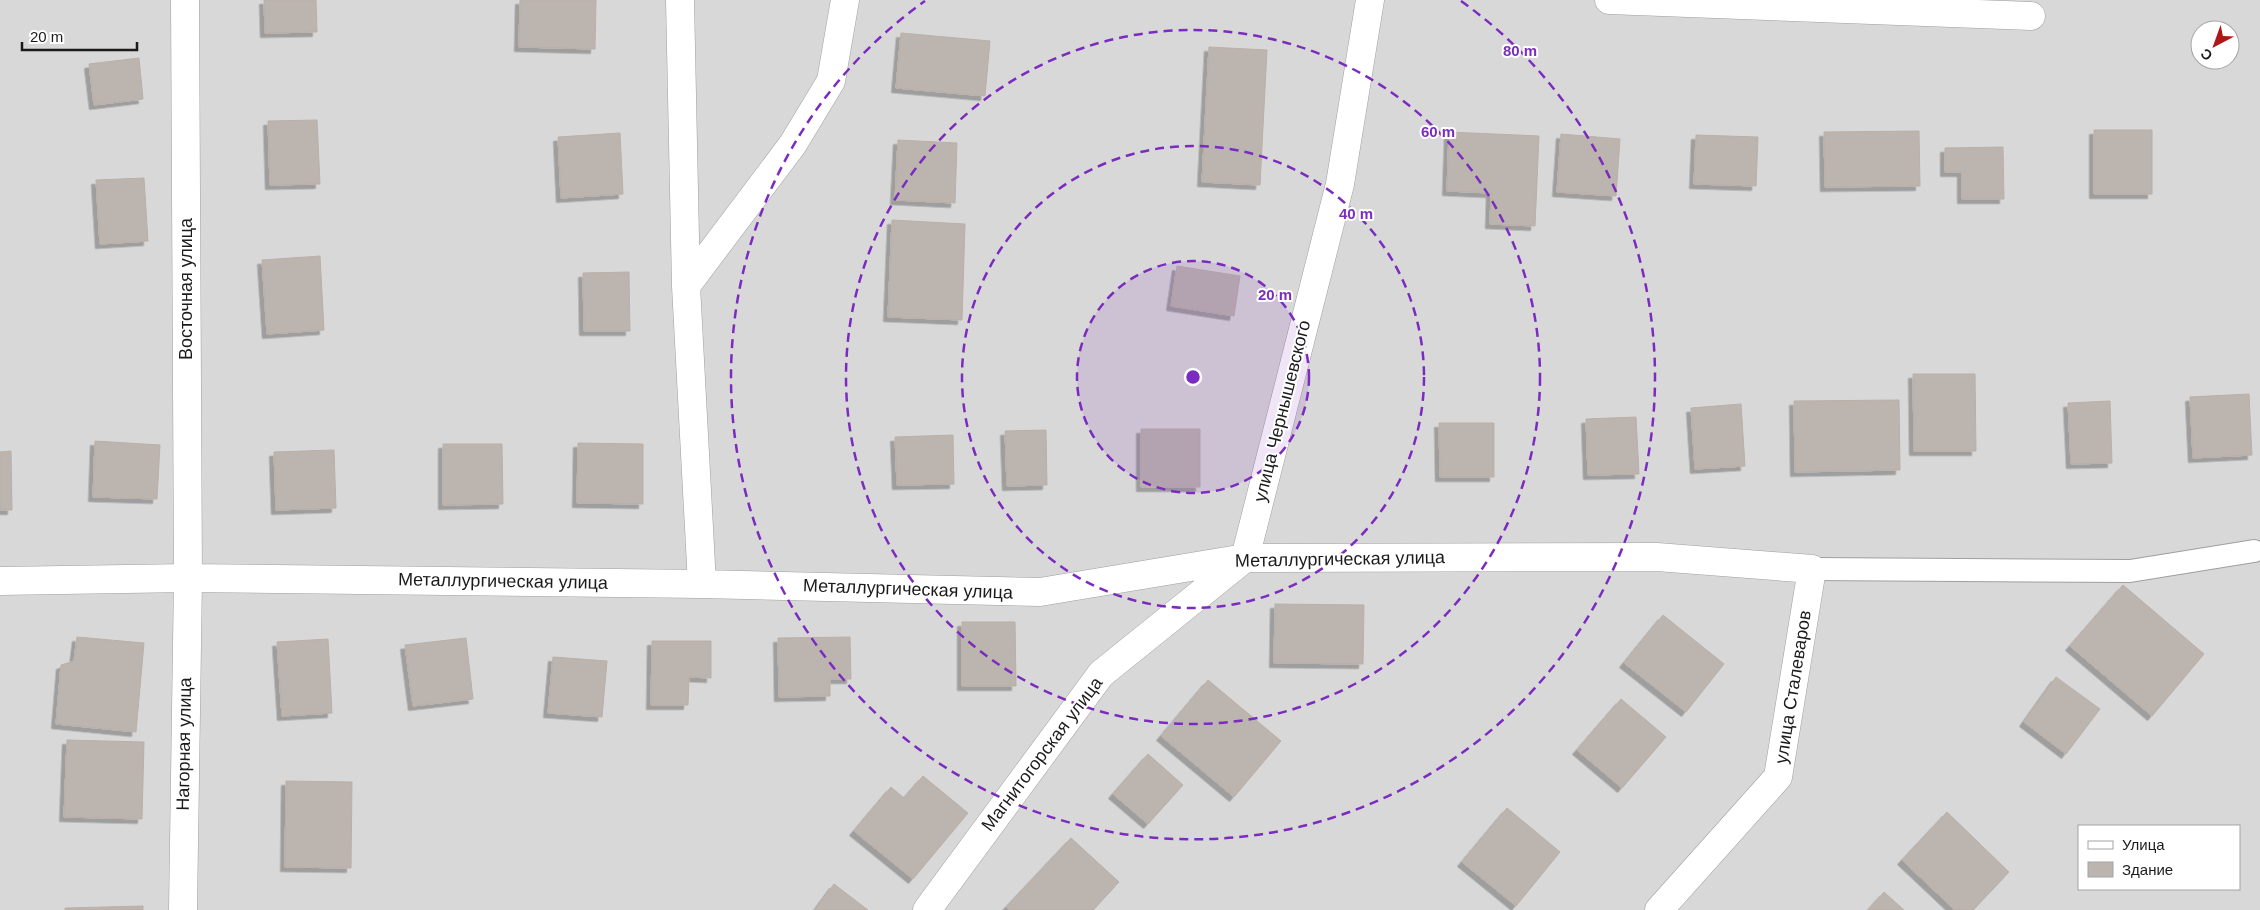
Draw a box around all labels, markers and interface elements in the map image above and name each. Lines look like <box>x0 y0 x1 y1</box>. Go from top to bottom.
scale bar <box>22 20 138 52</box>
north arrow <box>2190 20 2240 70</box>
text: 20 m <box>30 28 63 45</box>
text: 80 m <box>1503 42 1537 59</box>
text: С <box>2197 45 2216 64</box>
text: 60 m <box>1421 123 1455 140</box>
text: 40 m <box>1339 205 1373 222</box>
street label: Восточная улица <box>176 217 196 360</box>
text: 20 m <box>1258 286 1292 303</box>
street label: улица Чернышевского <box>1250 318 1314 504</box>
centre of rings <box>1184 368 1202 386</box>
street label: Металлургическая улица <box>1235 547 1446 571</box>
street label: Металлургическая улица <box>398 569 609 593</box>
street label: Металлургическая улица <box>803 575 1014 603</box>
street label: улица Сталеваров <box>1771 609 1815 765</box>
street label: Магнитогорская улица <box>978 672 1107 835</box>
street label: Нагорная улица <box>173 676 195 811</box>
legend <box>2078 825 2240 890</box>
text: Улица <box>2122 836 2165 853</box>
text: Здание <box>2122 861 2173 878</box>

